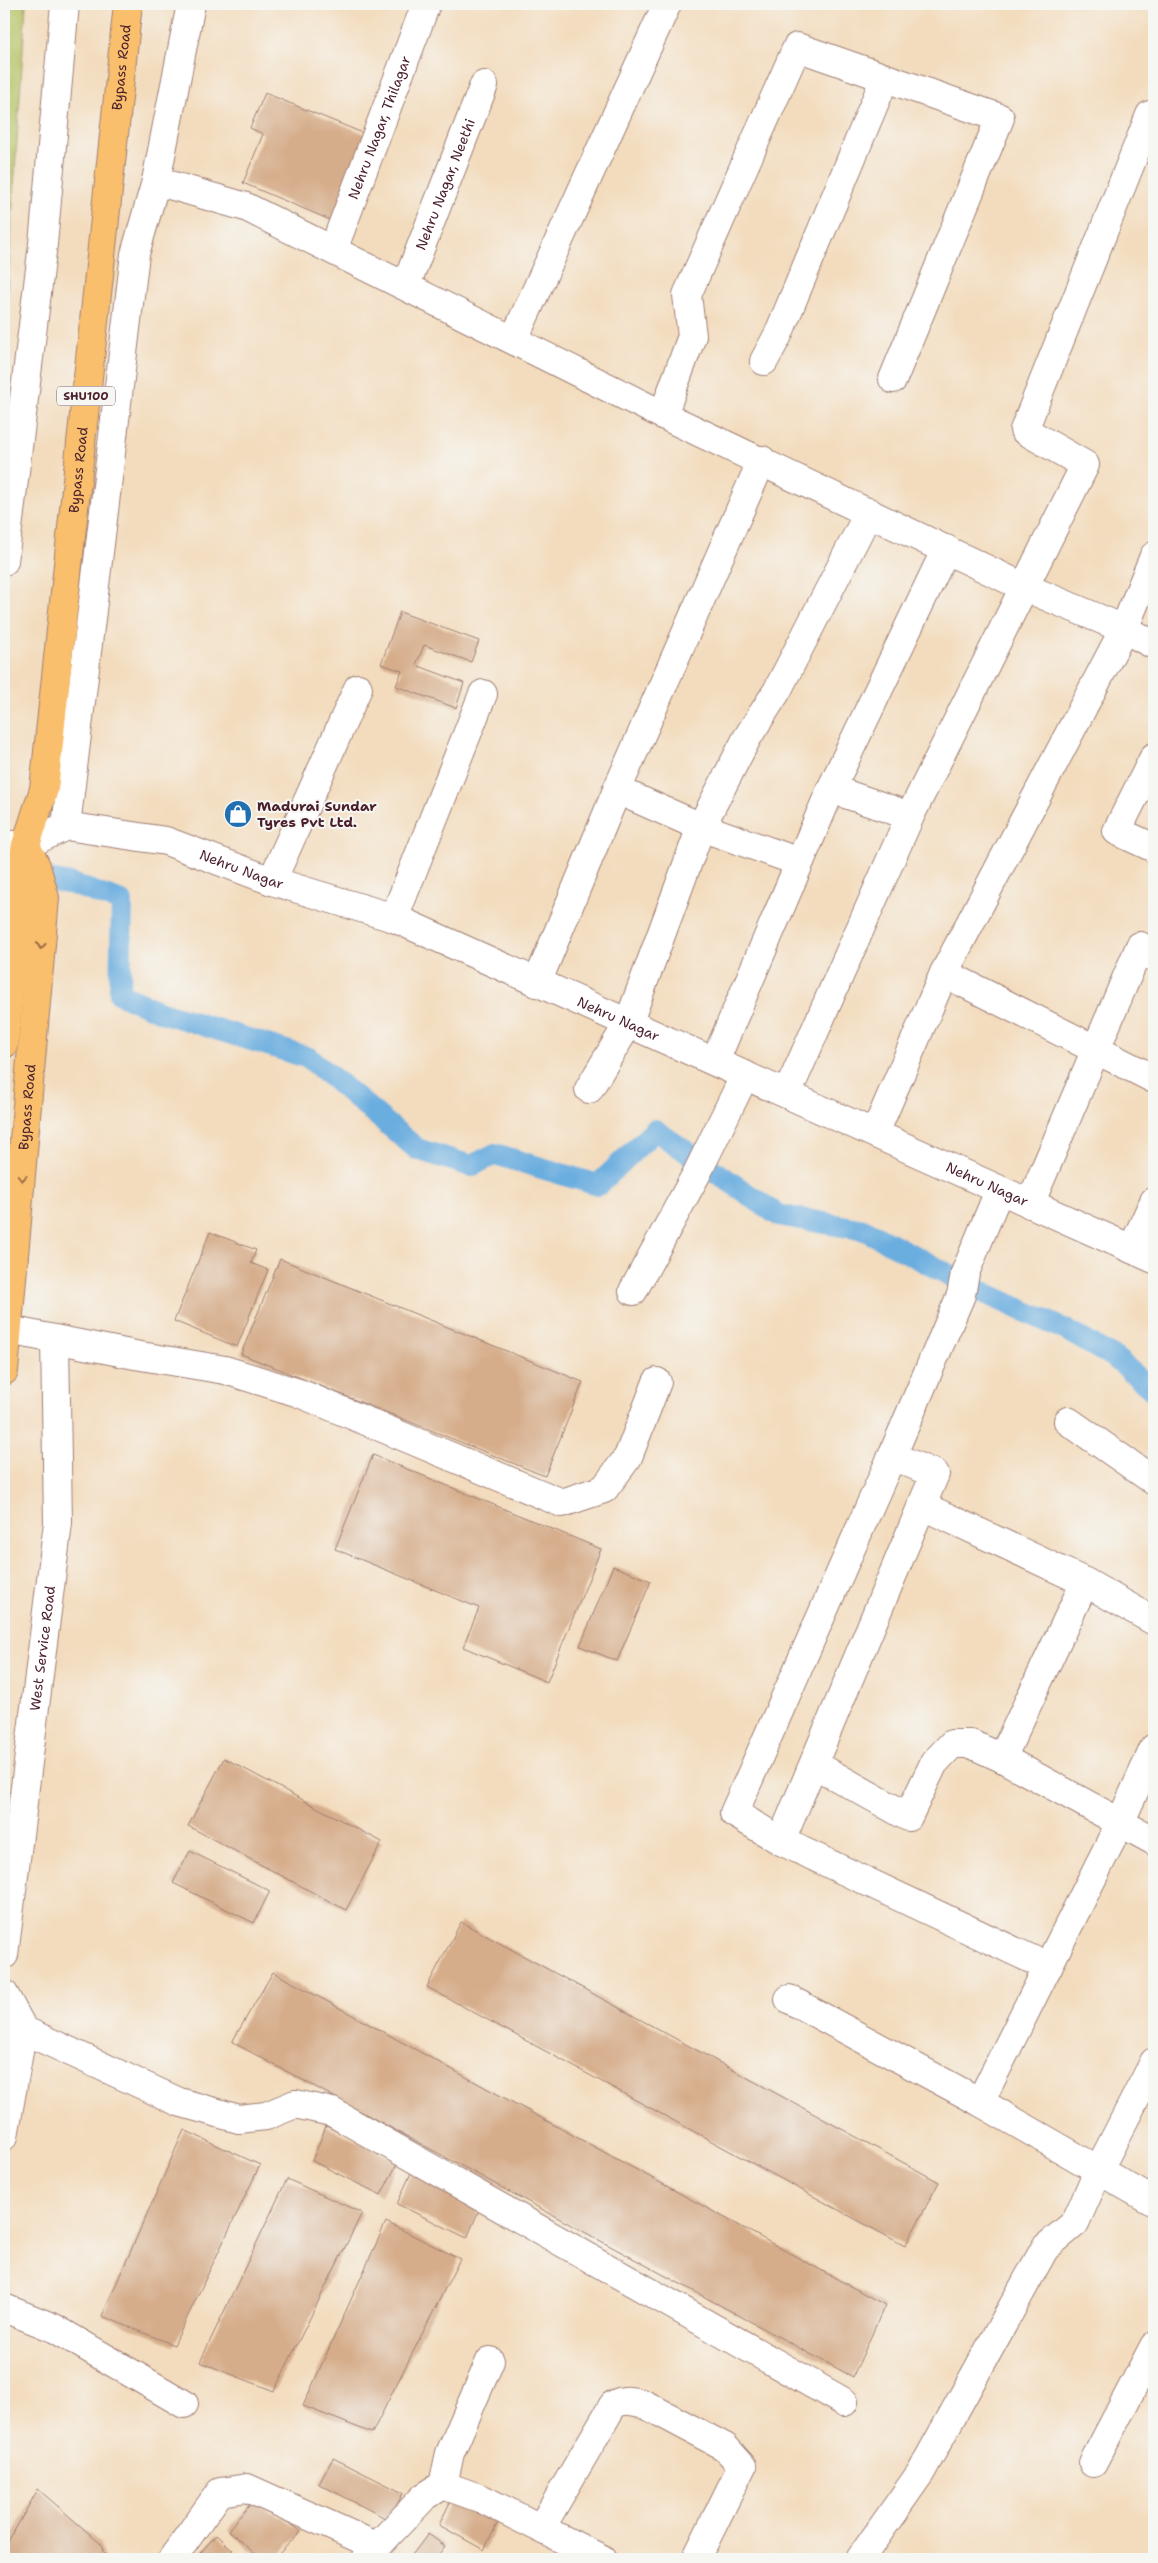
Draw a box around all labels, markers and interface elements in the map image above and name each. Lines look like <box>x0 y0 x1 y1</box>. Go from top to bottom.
street label: Bypass Road <box>108 23 135 111</box>
street label: Nehru Nagar, Thilagar <box>344 53 415 202</box>
street label: Nehru Nagar, Neethi <box>411 116 479 253</box>
road number: SHU100 <box>57 386 115 406</box>
street label: Bypass Road <box>65 426 92 514</box>
place label: Madurai Sundar Tyres Pvt Ltd. <box>257 797 377 831</box>
shop icon: Madurai Sundar Tyres Pvt Ltd. <box>223 799 253 829</box>
street label: Nehru Nagar <box>197 845 286 893</box>
one-way arrow <box>35 942 46 950</box>
street label: Nehru Nagar <box>574 992 663 1045</box>
street label: Bypass Road <box>14 1063 40 1151</box>
street label: Nehru Nagar <box>943 1158 1032 1211</box>
one-way arrow <box>16 1174 27 1182</box>
street label: West Service Road <box>26 1585 59 1712</box>

